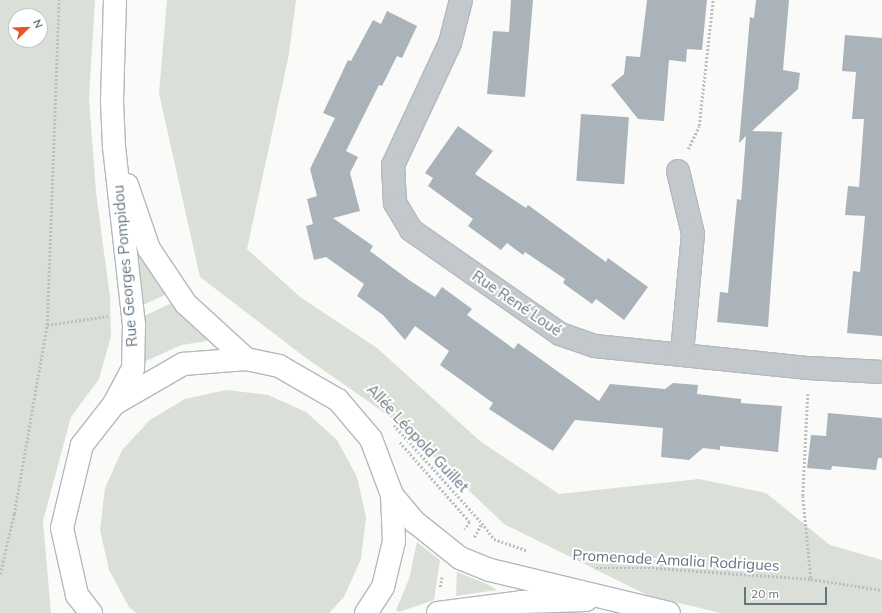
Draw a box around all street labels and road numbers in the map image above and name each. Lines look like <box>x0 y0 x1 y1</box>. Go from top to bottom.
street label: Rue Georges Pompidou <box>109 184 141 348</box>
street label: Rue René Loué <box>469 267 565 339</box>
street label: Allée Léopold Guillet <box>363 380 473 496</box>
street label: Promenade Amalia Rodrigues <box>572 546 780 574</box>

